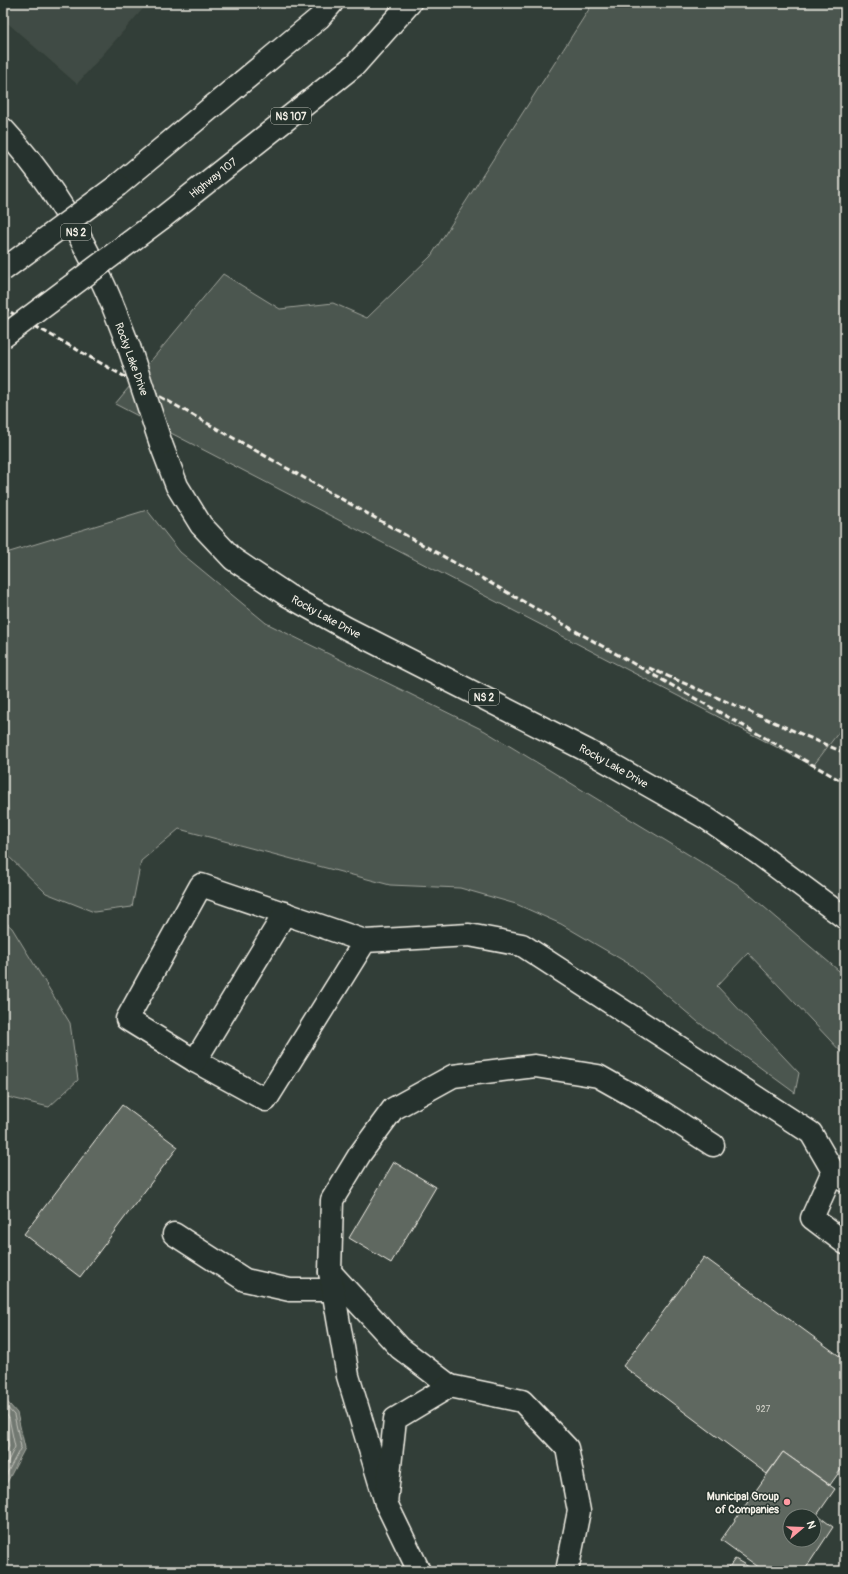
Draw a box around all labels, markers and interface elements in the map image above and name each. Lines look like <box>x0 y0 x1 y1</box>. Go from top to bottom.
road number: NS 107 <box>271 108 311 124</box>
street label: Highway 107 <box>187 155 240 201</box>
road number: NS 2 <box>61 224 91 240</box>
street label: Rocky Lake Drive <box>112 321 151 398</box>
street label: Rocky Lake Drive <box>289 593 363 642</box>
road number: NS 2 <box>469 689 499 705</box>
street label: Rocky Lake Drive <box>577 742 651 791</box>
house number: 927 <box>756 1404 770 1415</box>
place label: Municipal Group of Companies <box>707 1490 779 1516</box>
marker: Municipal Group of Companies <box>782 1497 792 1507</box>
north arrow <box>782 1508 822 1548</box>
text: N <box>804 1519 819 1531</box>

